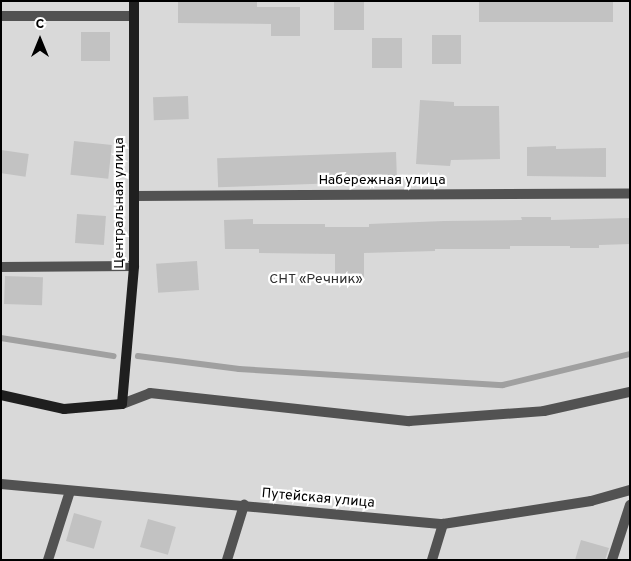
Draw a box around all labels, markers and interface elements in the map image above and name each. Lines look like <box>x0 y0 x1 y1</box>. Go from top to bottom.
north arrow <box>15 15 65 65</box>
text: С <box>36 16 44 33</box>
street label: Центральная улица <box>112 137 128 269</box>
street label: Набережная улица <box>318 173 446 189</box>
park label: СНТ «Речник» <box>269 272 363 288</box>
street label: Путейская улица <box>261 486 375 512</box>

